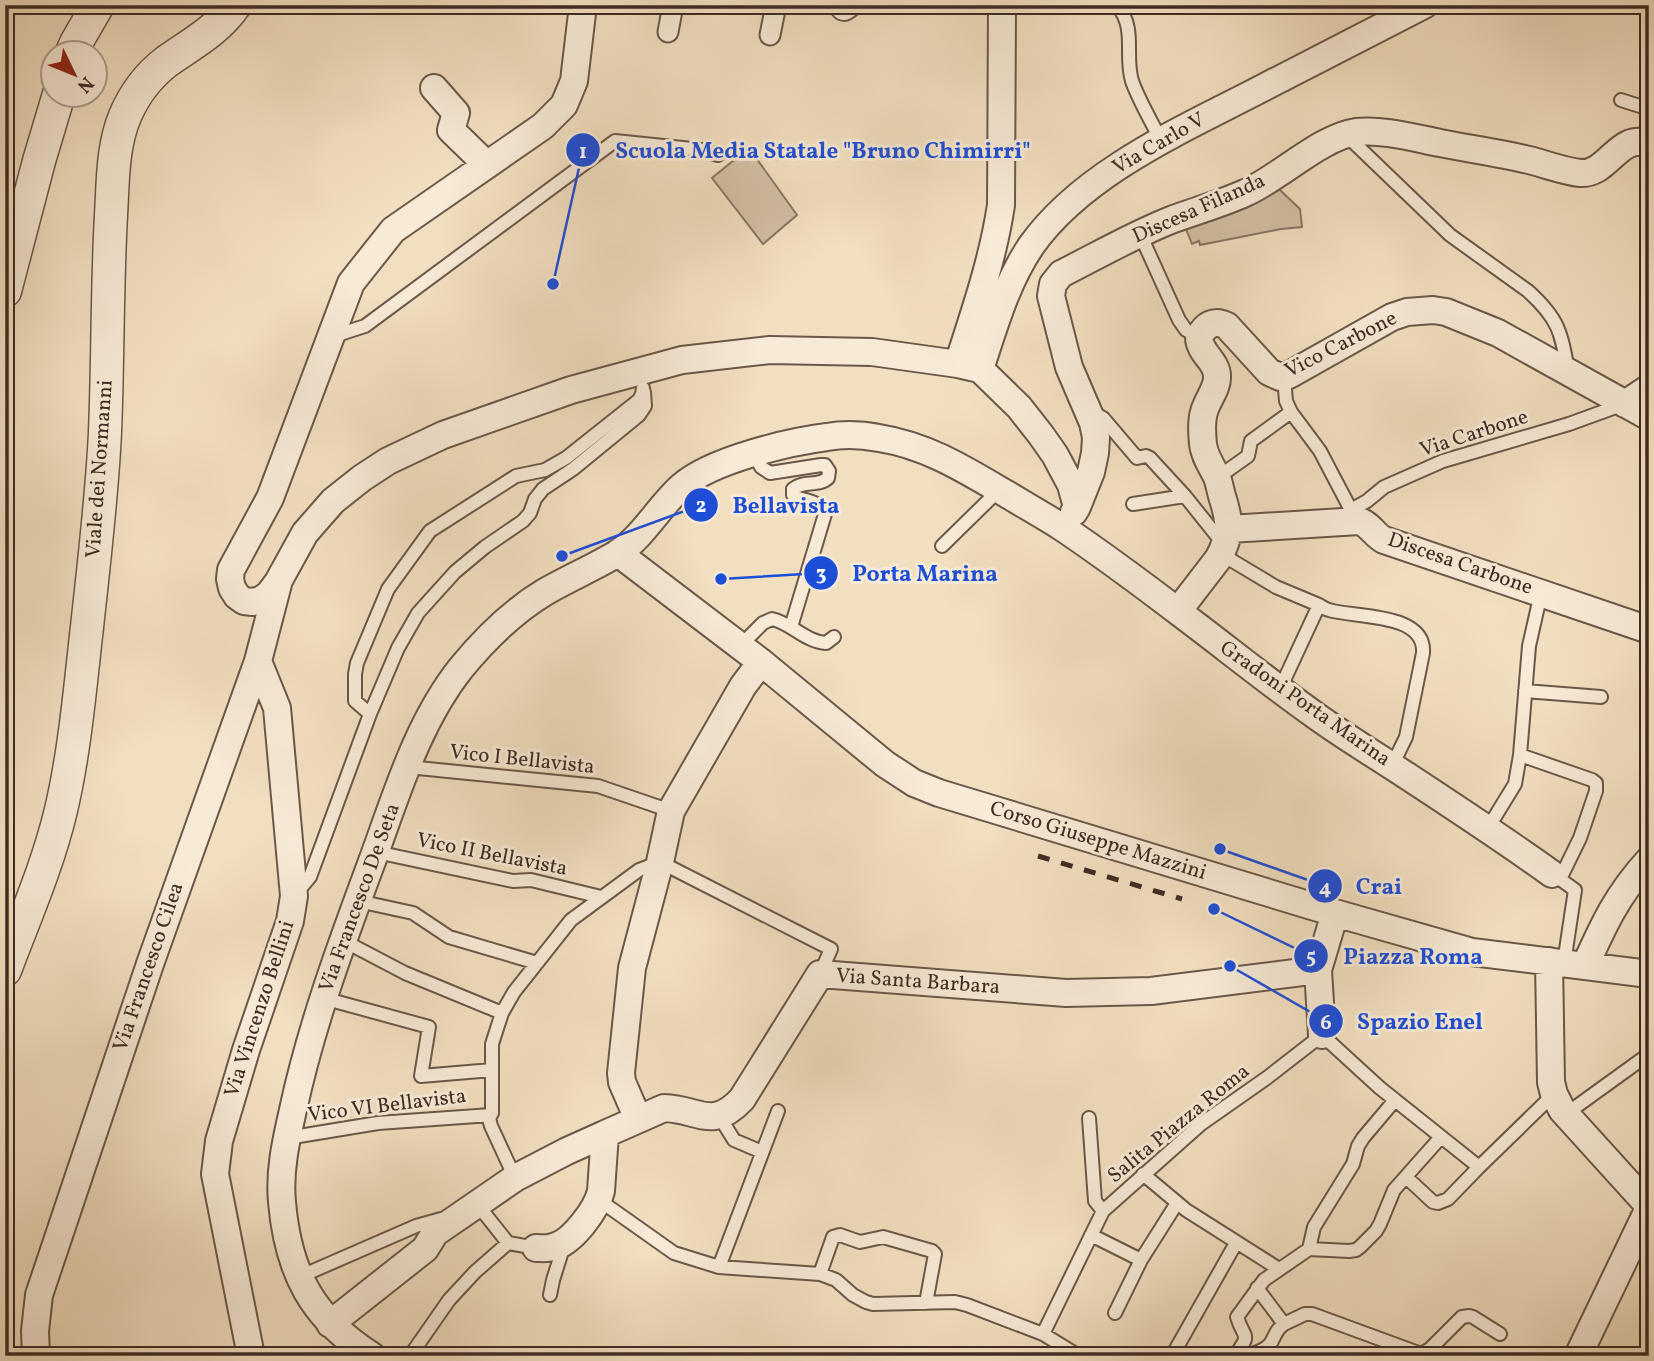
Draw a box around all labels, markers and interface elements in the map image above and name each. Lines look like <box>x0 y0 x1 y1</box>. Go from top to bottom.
north arrow <box>38 38 108 108</box>
text: N <box>71 70 99 98</box>
street label: Via Carlo V <box>1107 106 1211 182</box>
callout: Scuola Media Statale "Bruno Chimirri" <box>566 128 1044 172</box>
text: Scuola Media Statale "Bruno Chimirri" <box>615 136 1031 168</box>
text: 1 <box>579 138 587 167</box>
street label: Discesa Filanda <box>1128 167 1270 251</box>
street label: Vico Carbone <box>1280 304 1402 386</box>
street label: Viale dei Normanni <box>79 379 121 559</box>
street label: Via Carbone <box>1416 403 1532 465</box>
callout: Bellavista <box>683 483 853 527</box>
text: Bellavista <box>732 491 840 523</box>
text: 2 <box>696 492 706 521</box>
street label: Discesa Carbone <box>1384 526 1537 602</box>
callout: Porta Marina <box>803 551 1012 595</box>
text: Porta Marina <box>852 559 998 591</box>
text: 3 <box>816 560 826 589</box>
street label: Gradoni Porta Marina <box>1214 634 1396 774</box>
street label: Vico I Bellavista <box>448 738 596 782</box>
street label: Corso Giuseppe Mazzini <box>986 794 1210 888</box>
street label: Via Francesco De Seta <box>312 799 408 997</box>
street label: Vico II Bellavista <box>414 826 570 884</box>
callout: Crai <box>1307 864 1417 908</box>
text: Crai <box>1356 872 1402 904</box>
text: 4 <box>1319 874 1332 903</box>
street label: Via Francesco Cilea <box>106 879 192 1055</box>
street label: Via Vincenzo Bellini <box>218 917 302 1101</box>
callout: Piazza Roma <box>1294 934 1496 978</box>
text: Piazza Roma <box>1343 942 1483 974</box>
text: 5 <box>1306 943 1316 972</box>
street label: Via Santa Barbara <box>835 962 1001 1002</box>
callout: Spazio Enel <box>1308 999 1497 1043</box>
text: Spazio Enel <box>1357 1007 1483 1039</box>
text: 6 <box>1320 1009 1332 1038</box>
street label: Salita Piazza Roma <box>1102 1057 1256 1191</box>
street label: Vico VI Bellavista <box>306 1082 468 1130</box>

